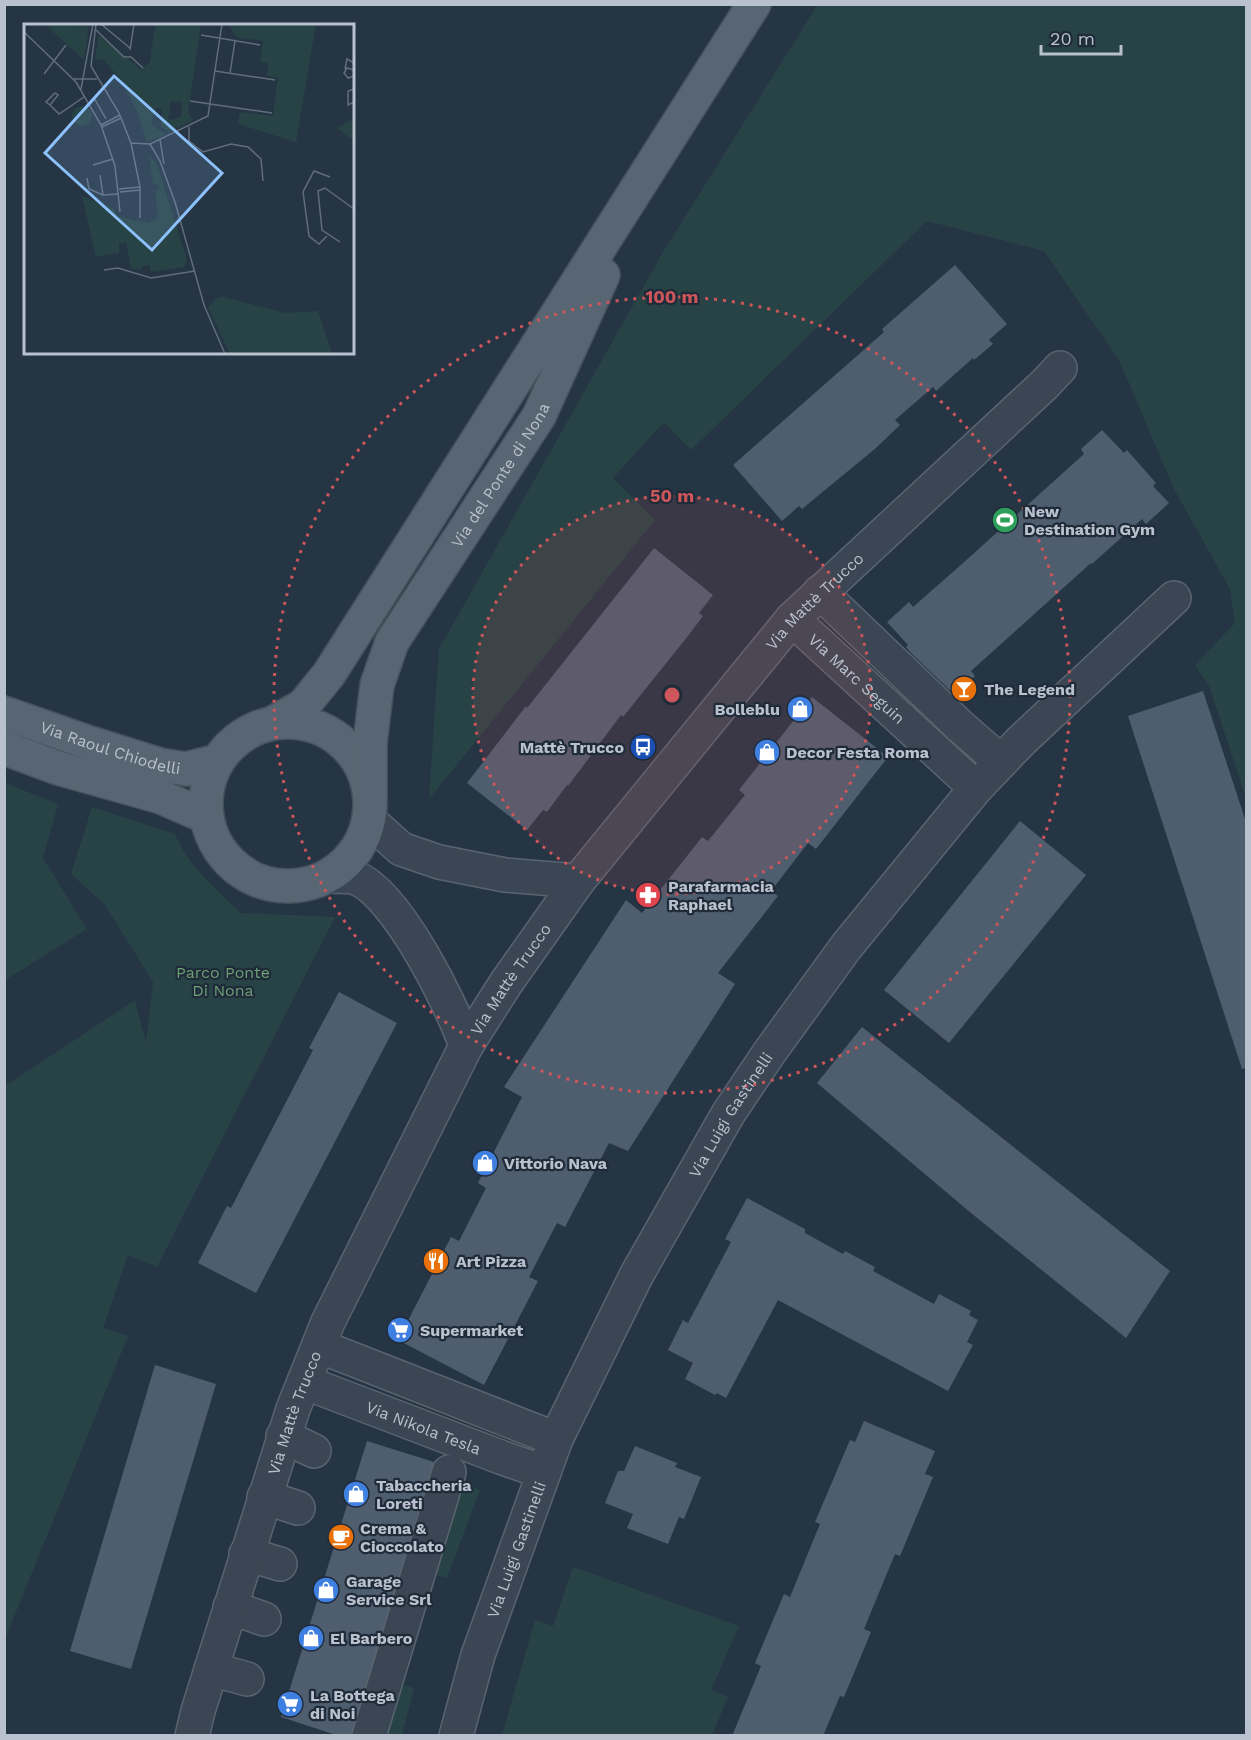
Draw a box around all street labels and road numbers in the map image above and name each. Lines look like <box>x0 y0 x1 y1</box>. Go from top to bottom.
street label: Via del Ponte di Nona <box>447 400 553 551</box>
street label: Via Mattè Trucco <box>761 548 867 653</box>
street label: Via Marc Seguin <box>805 630 909 728</box>
street label: Via Raoul Chiodelli <box>38 717 182 778</box>
street label: Via Mattè Trucco <box>466 920 555 1038</box>
street label: Via Luigi Gastinelli <box>684 1049 776 1181</box>
street label: Via Mattè Trucco <box>263 1348 325 1477</box>
street label: Via Nikola Tesla <box>363 1397 484 1458</box>
street label: Via Luigi Gastinelli <box>483 1479 549 1620</box>

